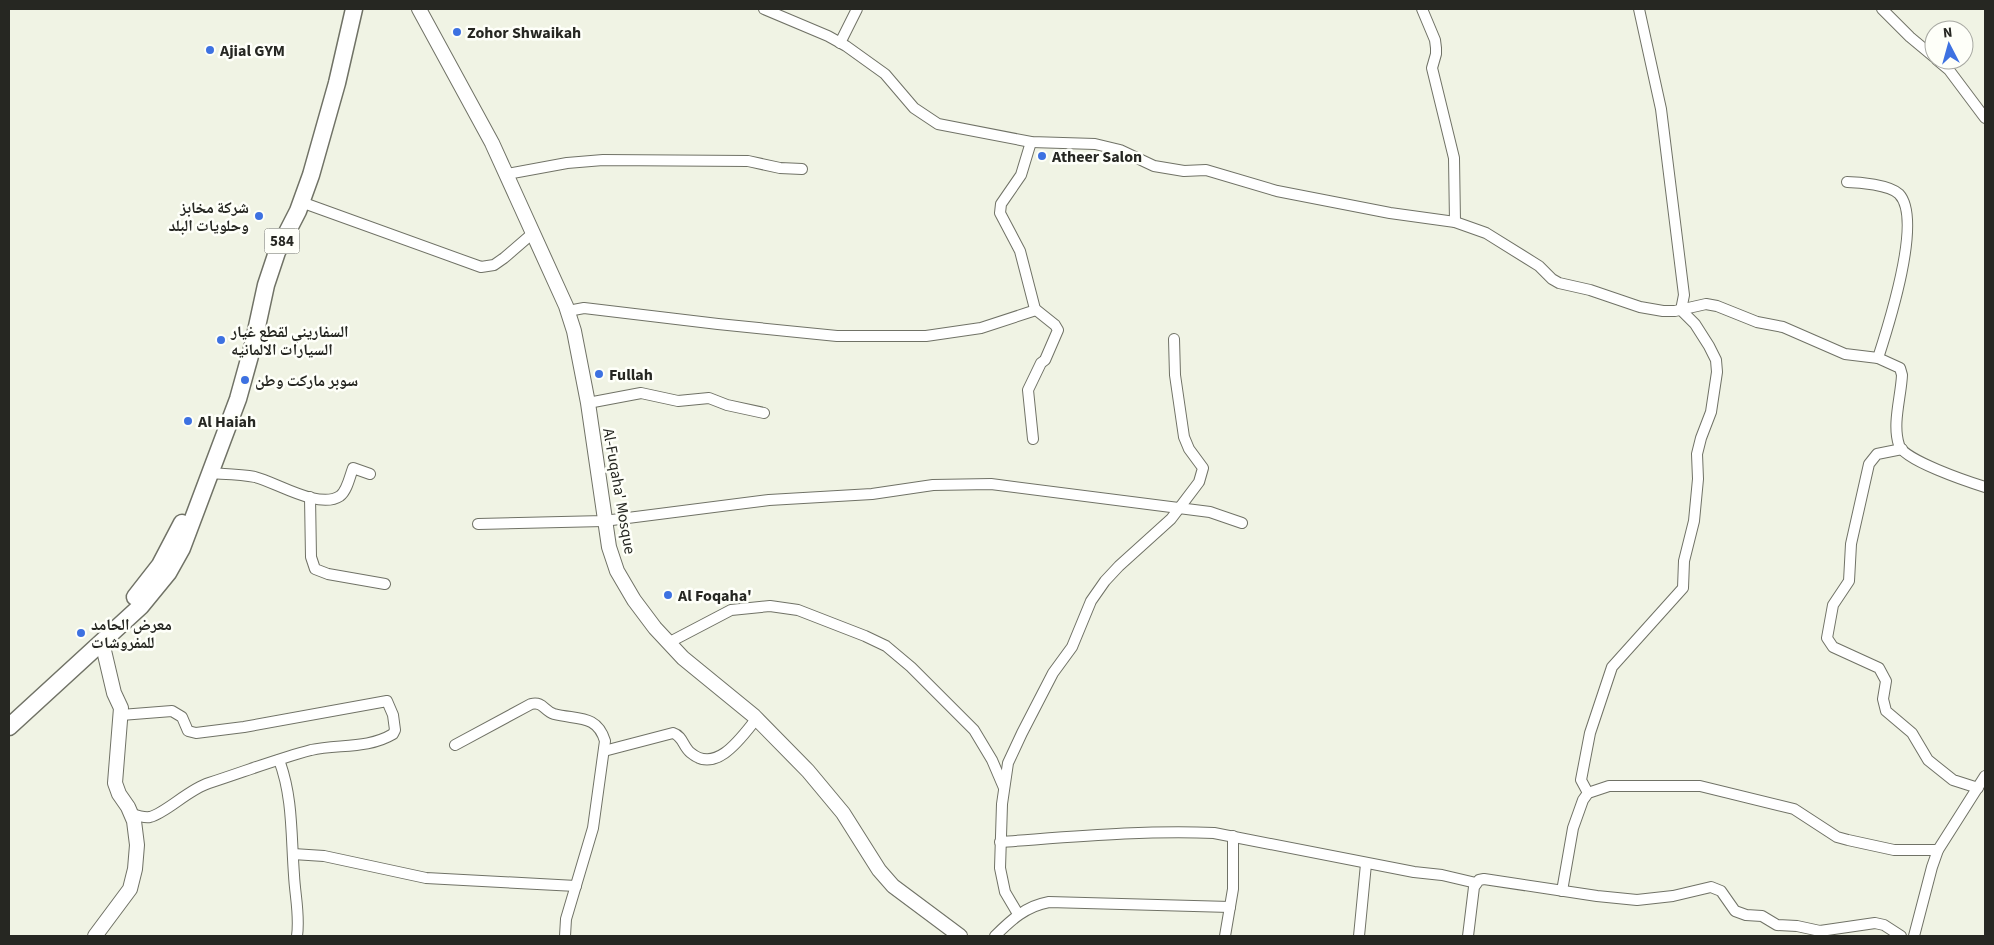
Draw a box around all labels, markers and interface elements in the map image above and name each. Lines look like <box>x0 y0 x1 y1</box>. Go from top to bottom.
north arrow <box>1924 20 1974 70</box>
place label: Zohor Shwaikah <box>467 22 581 44</box>
text: N <box>1942 23 1953 43</box>
marker: Zohor Shwaikah <box>451 26 463 38</box>
place label: Ajial GYM <box>219 40 285 62</box>
marker: Ajial GYM <box>204 44 216 56</box>
place label: Atheer Salon <box>1051 146 1142 168</box>
marker: Atheer Salon <box>1036 150 1048 162</box>
place label: شركة مخابز وحلويات البلد <box>168 197 249 237</box>
marker: شركة مخابز وحلويات البلد <box>253 210 265 222</box>
road number: 584 <box>264 228 300 254</box>
place label: السفاريني لقطع غيار السيارات الالمانيه <box>230 321 349 361</box>
marker: السفاريني لقطع غيار السيارات الالمانيه <box>215 334 227 346</box>
place label: Fullah <box>609 364 653 386</box>
marker: Fullah <box>593 368 605 380</box>
place label: سوبر ماركت وطن <box>255 370 358 392</box>
marker: سوبر ماركت وطن <box>239 374 251 386</box>
place label: Al Haiah <box>197 411 256 433</box>
marker: Al Haiah <box>182 415 194 427</box>
street label: Al-Fuqaha' Mosque <box>597 426 641 556</box>
place label: Al Foqaha' <box>677 585 752 607</box>
marker: Al Foqaha' <box>662 589 674 601</box>
place label: معرض الحامد للمفروشات <box>91 614 172 654</box>
marker: معرض الحامد للمفروشات <box>75 627 87 639</box>

